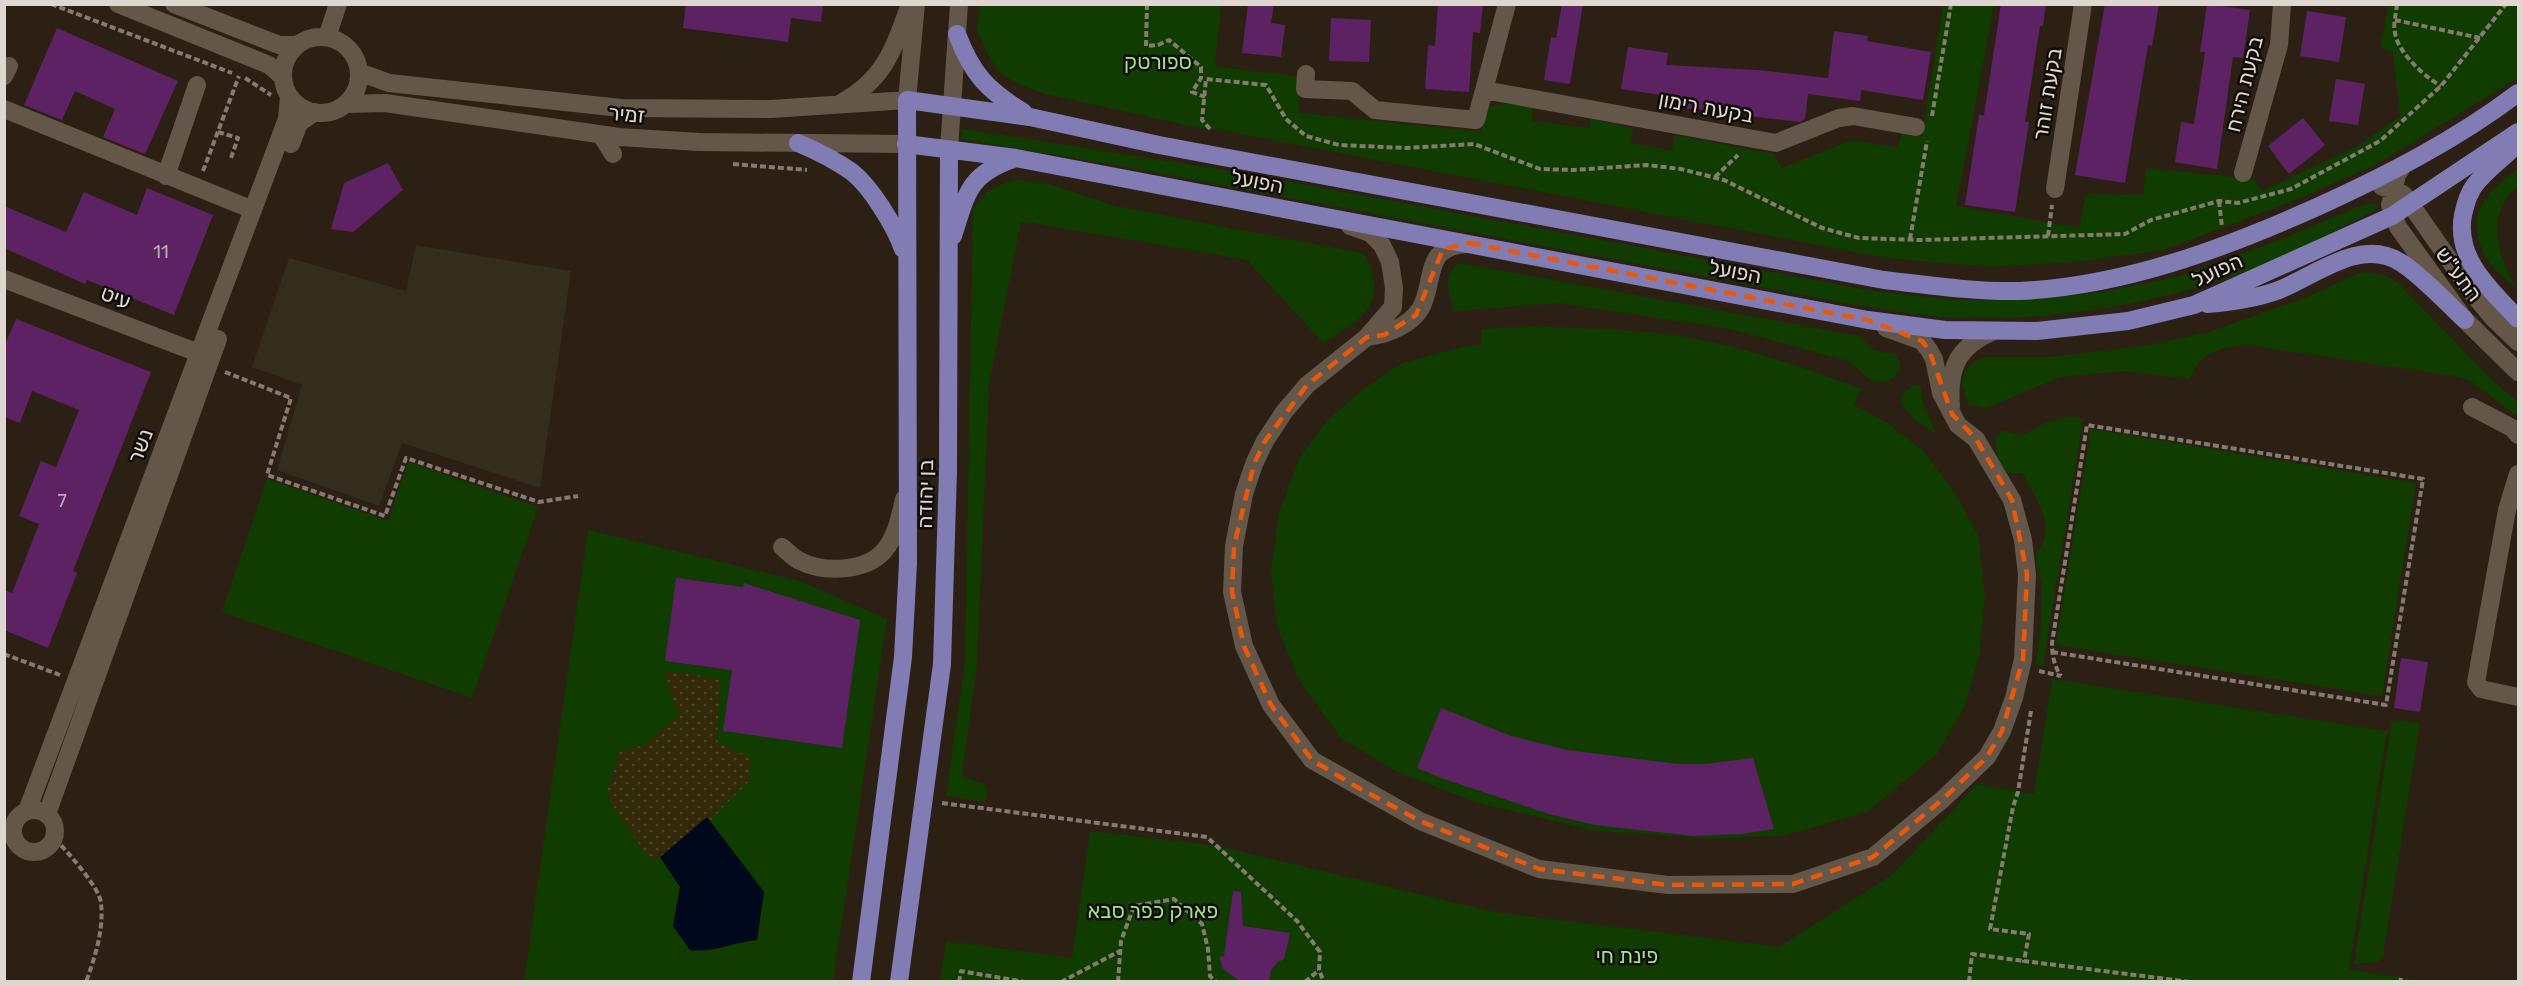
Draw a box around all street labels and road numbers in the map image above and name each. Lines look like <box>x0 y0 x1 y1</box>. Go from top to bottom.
street label: בקעת הירח <box>2220 34 2268 134</box>
street label: בקעת זוהר <box>2027 46 2067 142</box>
street label: בקעת רימון <box>1657 86 1755 128</box>
street label: זמיר <box>607 100 647 128</box>
street label: הפועל <box>1228 164 1286 198</box>
street label: התע"ש <box>2430 242 2488 306</box>
street label: הפועל <box>2188 248 2246 292</box>
street label: הפועל <box>1706 254 1764 288</box>
street label: עיט <box>97 280 135 314</box>
street label: נשר <box>122 425 158 467</box>
street label: בן יהודה <box>912 459 938 529</box>

